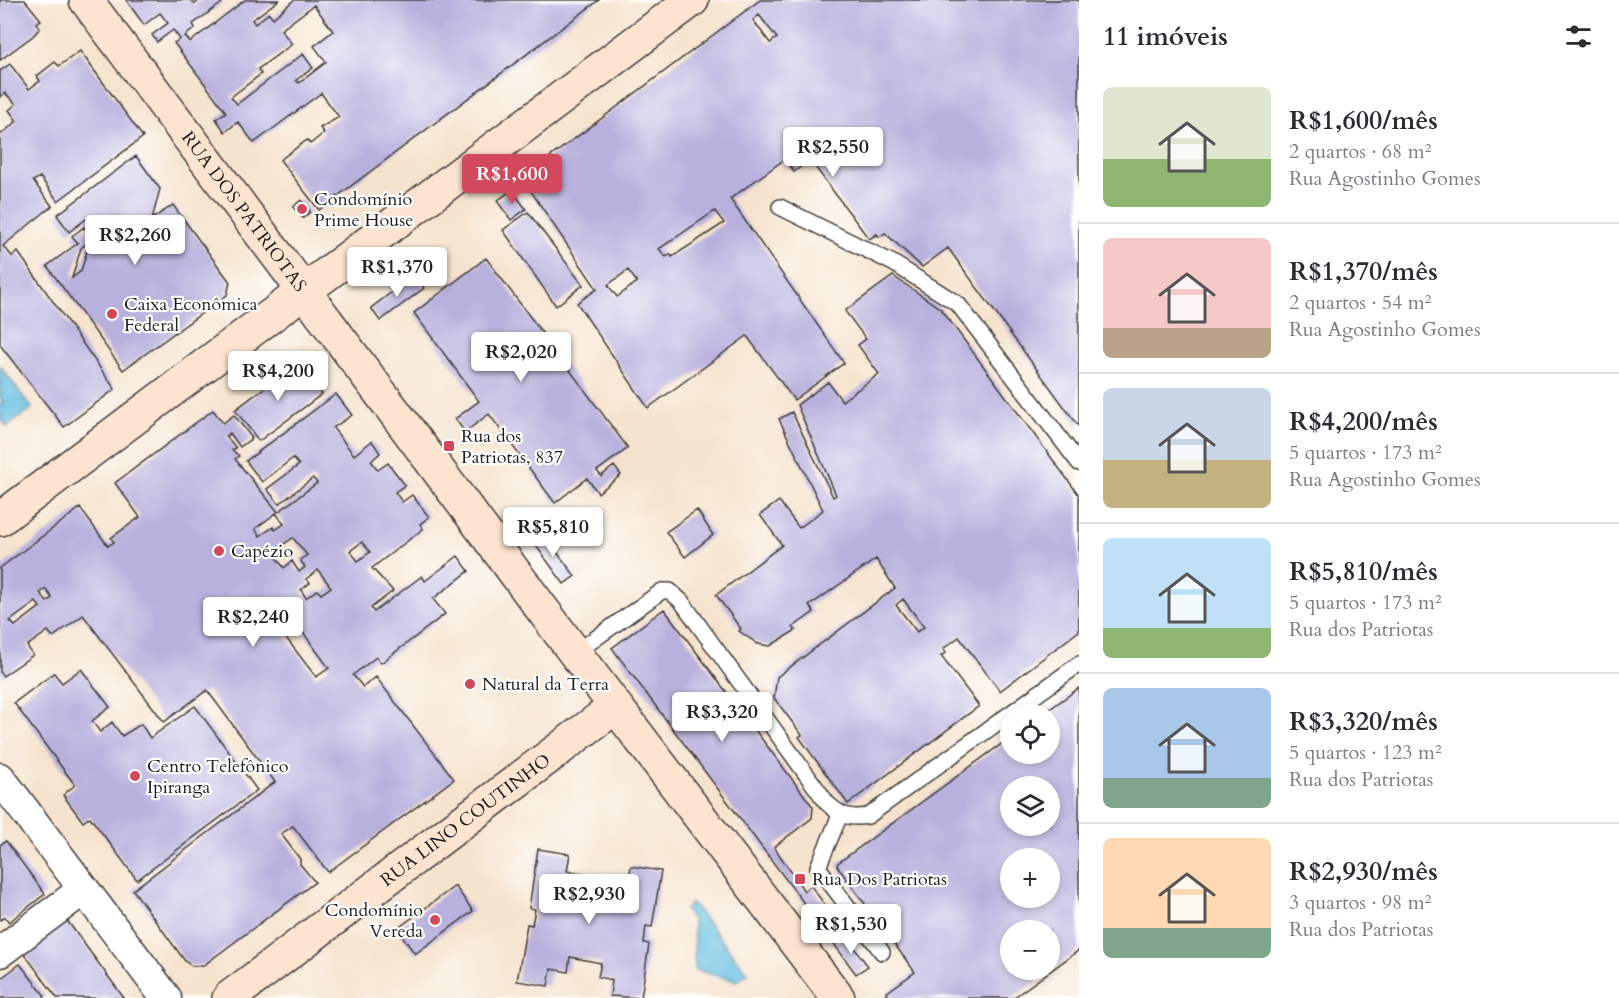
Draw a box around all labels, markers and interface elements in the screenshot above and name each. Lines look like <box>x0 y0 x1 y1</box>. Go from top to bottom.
text: 11 imóveis <box>1103 19 1228 54</box>
icon: filters <box>1562 20 1595 53</box>
text: R$1,600/mês <box>1289 103 1438 138</box>
icon: home <box>1151 111 1223 183</box>
street label: RUA DOS PATRIOTAS <box>176 126 313 297</box>
pin: R$2,550 <box>778 127 888 178</box>
text: R$2,550 <box>797 133 869 160</box>
text: 2 quartos · 68 m² <box>1289 138 1431 165</box>
pin: R$1,600 <box>457 154 567 205</box>
text: R$1,600 <box>476 160 548 187</box>
text: Rua Agostinho Gomes <box>1289 165 1481 192</box>
place label: Condomínio Prime House <box>314 187 413 233</box>
marker: Condomínio Prime House <box>295 202 309 216</box>
pin: R$2,260 <box>80 215 190 266</box>
text: R$2,260 <box>99 221 171 248</box>
pin: R$1,370 <box>342 247 452 298</box>
text: R$1,370 <box>361 253 433 280</box>
text: R$1,370/mês <box>1289 254 1438 289</box>
icon: home <box>1151 262 1223 334</box>
text: 2 quartos · 54 m² <box>1289 289 1431 316</box>
place label: Caixa Econômica Federal <box>124 292 258 338</box>
marker: Caixa Econômica Federal <box>105 307 119 321</box>
text: Rua Agostinho Gomes <box>1289 316 1481 343</box>
pin: R$2,020 <box>466 332 576 383</box>
text: R$2,020 <box>485 338 557 365</box>
pin: R$4,200 <box>223 351 333 402</box>
text: R$4,200 <box>242 357 314 384</box>
text: R$4,200/mês <box>1289 404 1438 439</box>
icon: home <box>1151 412 1223 484</box>
place label: Rua dos Patriotas, 837 <box>461 424 563 470</box>
marker: Rua dos Patriotas, 837 <box>442 439 456 453</box>
text: 5 quartos · 173 m² <box>1289 439 1442 466</box>
text: Rua Agostinho Gomes <box>1289 466 1481 493</box>
pin: R$5,810 <box>498 507 608 558</box>
text: R$5,810 <box>517 513 589 540</box>
place label: Capézio <box>231 539 293 564</box>
marker: Capézio <box>212 544 226 558</box>
text: R$5,810/mês <box>1289 554 1438 589</box>
icon: home <box>1151 562 1223 634</box>
text: 5 quartos · 173 m² <box>1289 589 1442 616</box>
pin: R$2,240 <box>198 597 308 648</box>
text: R$2,240 <box>217 603 289 630</box>
text: Rua dos Patriotas <box>1289 616 1434 643</box>
place label: Natural da Terra <box>482 672 609 697</box>
marker: Natural da Terra <box>463 677 477 691</box>
pin: R$3,320 <box>667 692 777 743</box>
text: R$3,320 <box>686 698 758 725</box>
map controls <box>1000 704 1060 980</box>
button: locate <box>1000 704 1060 764</box>
text: R$3,320/mês <box>1289 704 1438 739</box>
icon: home <box>1151 712 1223 784</box>
text: 5 quartos · 123 m² <box>1289 739 1442 766</box>
street label: RUA LINO COUTINHO <box>375 748 556 892</box>
place label: Centro Telefônico Ipiranga <box>147 754 289 800</box>
text: Rua dos Patriotas <box>1289 766 1434 793</box>
marker: Centro Telefônico Ipiranga <box>128 769 142 783</box>
button: layers <box>1000 776 1060 836</box>
button: + <box>1000 848 1060 908</box>
text: R$2,930/mês <box>1289 854 1438 889</box>
icon: home <box>1151 862 1223 934</box>
place label: Rua Dos Patriotas <box>812 867 947 892</box>
marker: Rua Dos Patriotas <box>793 872 807 886</box>
pin: R$2,930 <box>534 874 644 925</box>
text: R$2,930 <box>553 880 625 907</box>
text: 3 quartos · 98 m² <box>1289 889 1431 916</box>
place label: Condomínio Vereda <box>325 898 423 944</box>
pin: R$1,530 <box>796 904 906 955</box>
text: R$1,530 <box>815 910 887 937</box>
marker: Condomínio Vereda <box>428 913 442 927</box>
text: Rua dos Patriotas <box>1289 916 1434 943</box>
button: − <box>1000 920 1060 980</box>

